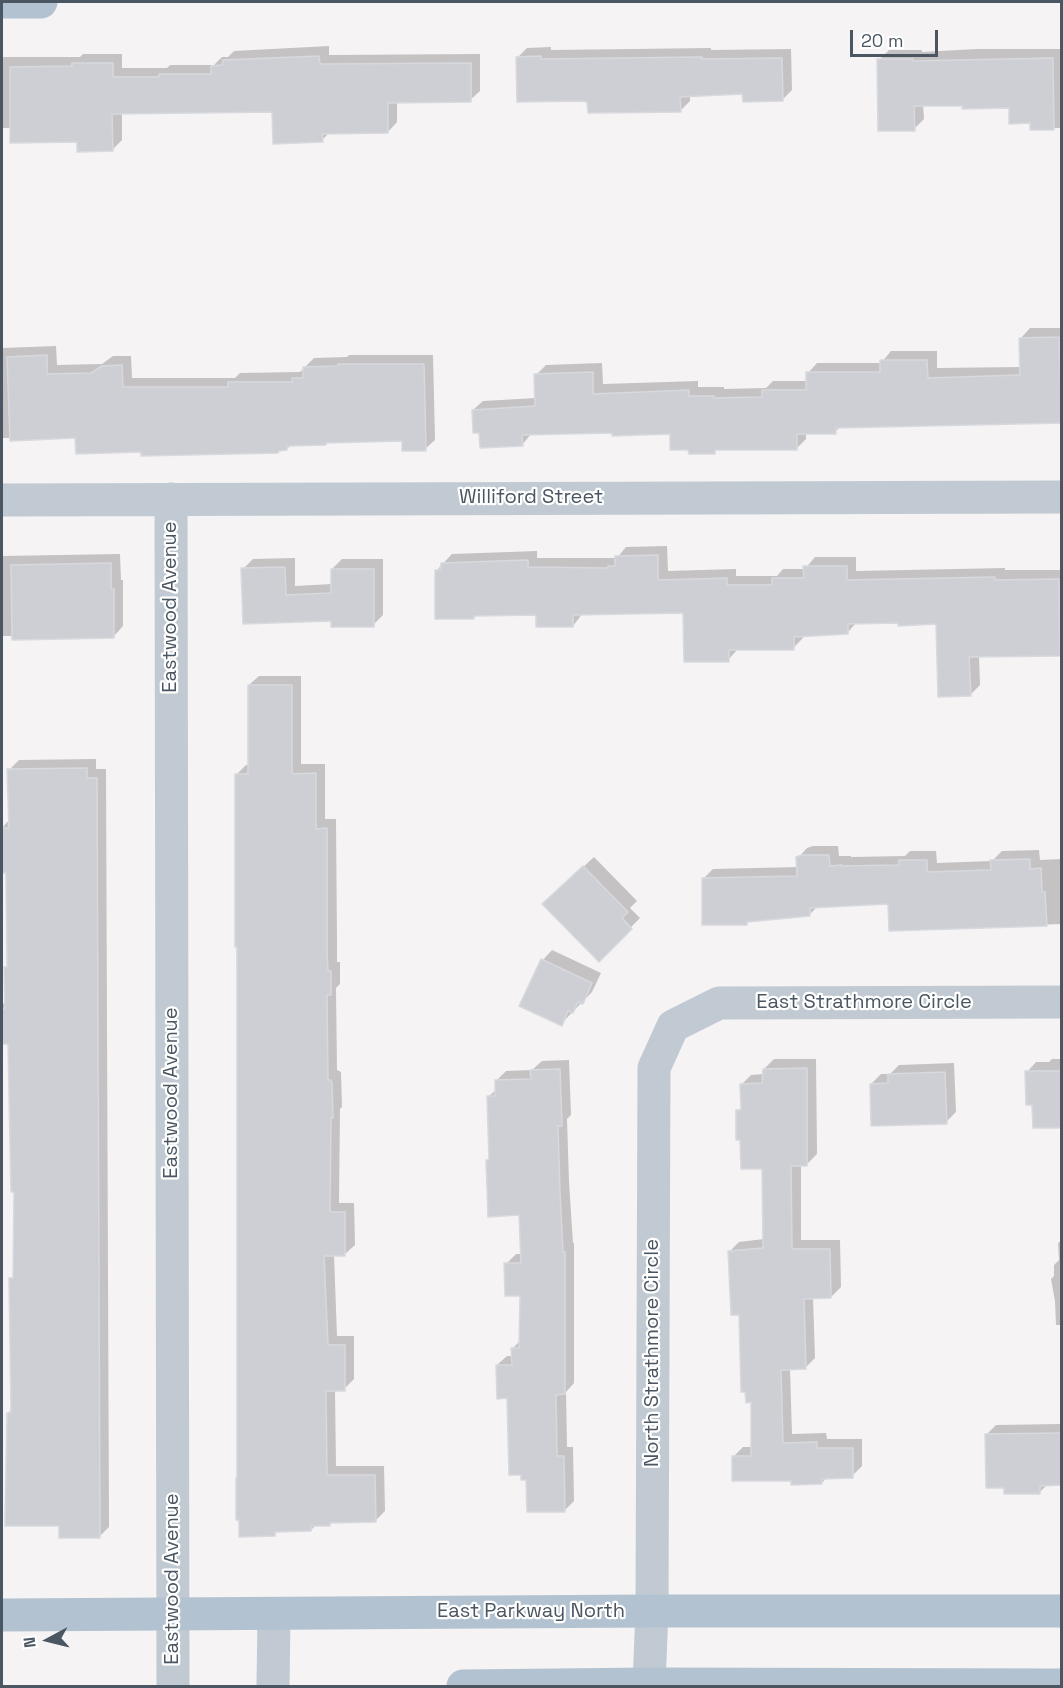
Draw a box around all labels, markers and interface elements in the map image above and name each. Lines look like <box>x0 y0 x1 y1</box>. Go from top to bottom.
scale bar <box>853 18 942 56</box>
text: 20 m <box>861 29 904 52</box>
street label: Williford Street <box>459 486 603 510</box>
street label: Eastwood Avenue <box>159 521 183 693</box>
street label: East Strathmore Circle <box>756 991 972 1015</box>
street label: Eastwood Avenue <box>160 1007 184 1179</box>
street label: North Strathmore Circle <box>641 1239 665 1467</box>
street label: Eastwood Avenue <box>161 1493 185 1665</box>
street label: East Parkway North <box>437 1600 625 1624</box>
north arrow <box>18 1610 78 1670</box>
text: N <box>19 1636 41 1649</box>

